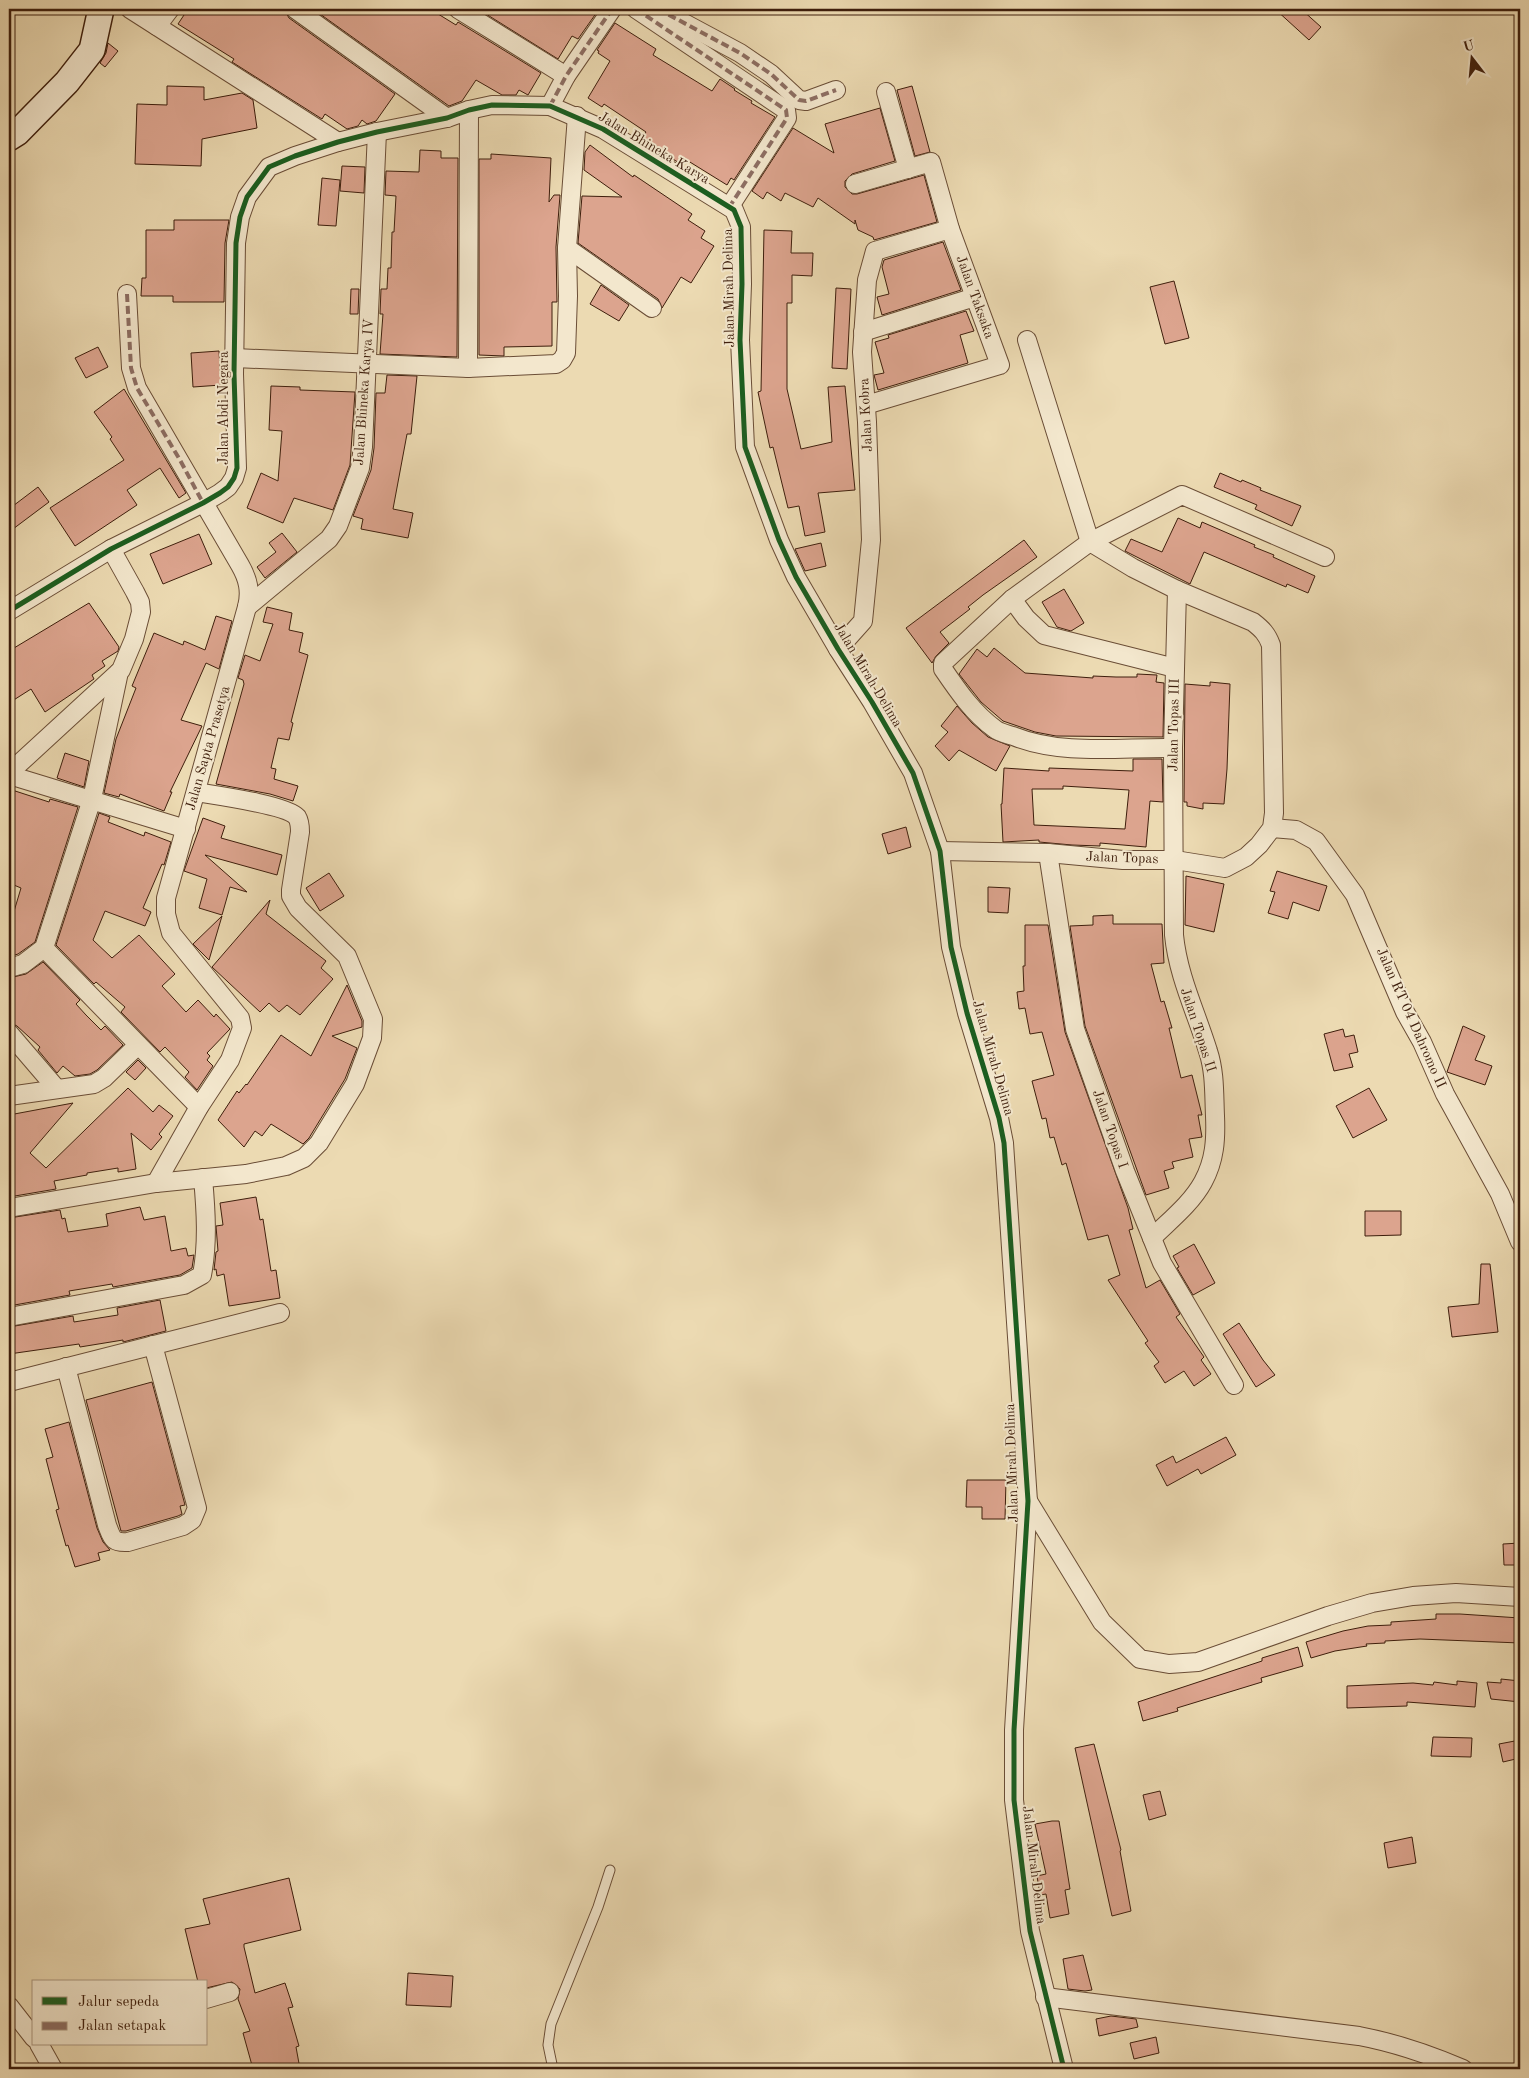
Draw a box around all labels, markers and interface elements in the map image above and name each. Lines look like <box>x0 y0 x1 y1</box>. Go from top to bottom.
north arrow <box>1446 32 1496 82</box>
text: U <box>1461 38 1476 55</box>
street label: Jalan Bhineka Karya <box>596 109 712 187</box>
street label: Jalan Mirah Delima <box>721 228 737 348</box>
street label: Jalan Taksaka <box>953 254 997 340</box>
street label: Jalan Bhineka Karya IV <box>352 318 376 466</box>
street label: Jalan Abdi Negara <box>217 351 231 465</box>
street label: Jalan Kobra <box>857 378 875 452</box>
street label: Jalan Mirah Delima <box>831 620 905 730</box>
street label: Jalan Topas III <box>1166 678 1182 772</box>
street label: Jalan Sapta Prasetya <box>184 684 232 812</box>
street label: Jalan Topas <box>1085 850 1159 866</box>
street label: Jalan RT 04 Dahromo II <box>1374 946 1448 1090</box>
street label: Jalan Topas II <box>1178 986 1218 1074</box>
street label: Jalan Mirah Delima <box>970 999 1016 1117</box>
street label: Jalan Topas I <box>1090 1088 1130 1170</box>
street label: Jalan Mirah Delima <box>1003 1403 1021 1523</box>
street label: Jalan Mirah Delima <box>1020 1805 1048 1925</box>
legend <box>32 1980 208 2046</box>
text: Jalur sepeda <box>78 1995 160 2010</box>
text: Jalan setapak <box>78 2019 167 2034</box>

